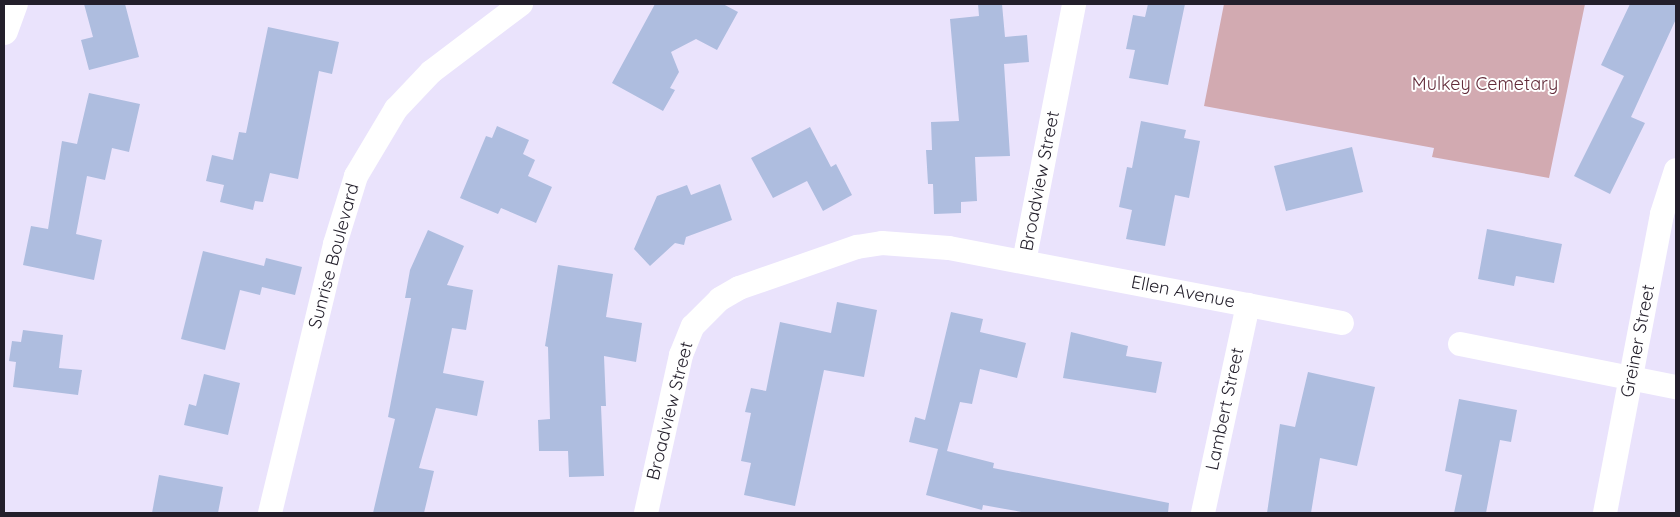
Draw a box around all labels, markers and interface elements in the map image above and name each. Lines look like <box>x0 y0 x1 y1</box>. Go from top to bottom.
park label: Mulkey Cemetary <box>1412 73 1558 95</box>
street label: Broadview Street <box>1016 109 1064 253</box>
street label: Sunrise Boulevard <box>304 181 364 331</box>
street label: Ellen Avenue <box>1129 271 1237 313</box>
street label: Greiner Street <box>1616 283 1660 399</box>
street label: Broadview Street <box>642 339 698 483</box>
street label: Lambert Street <box>1201 346 1249 472</box>

